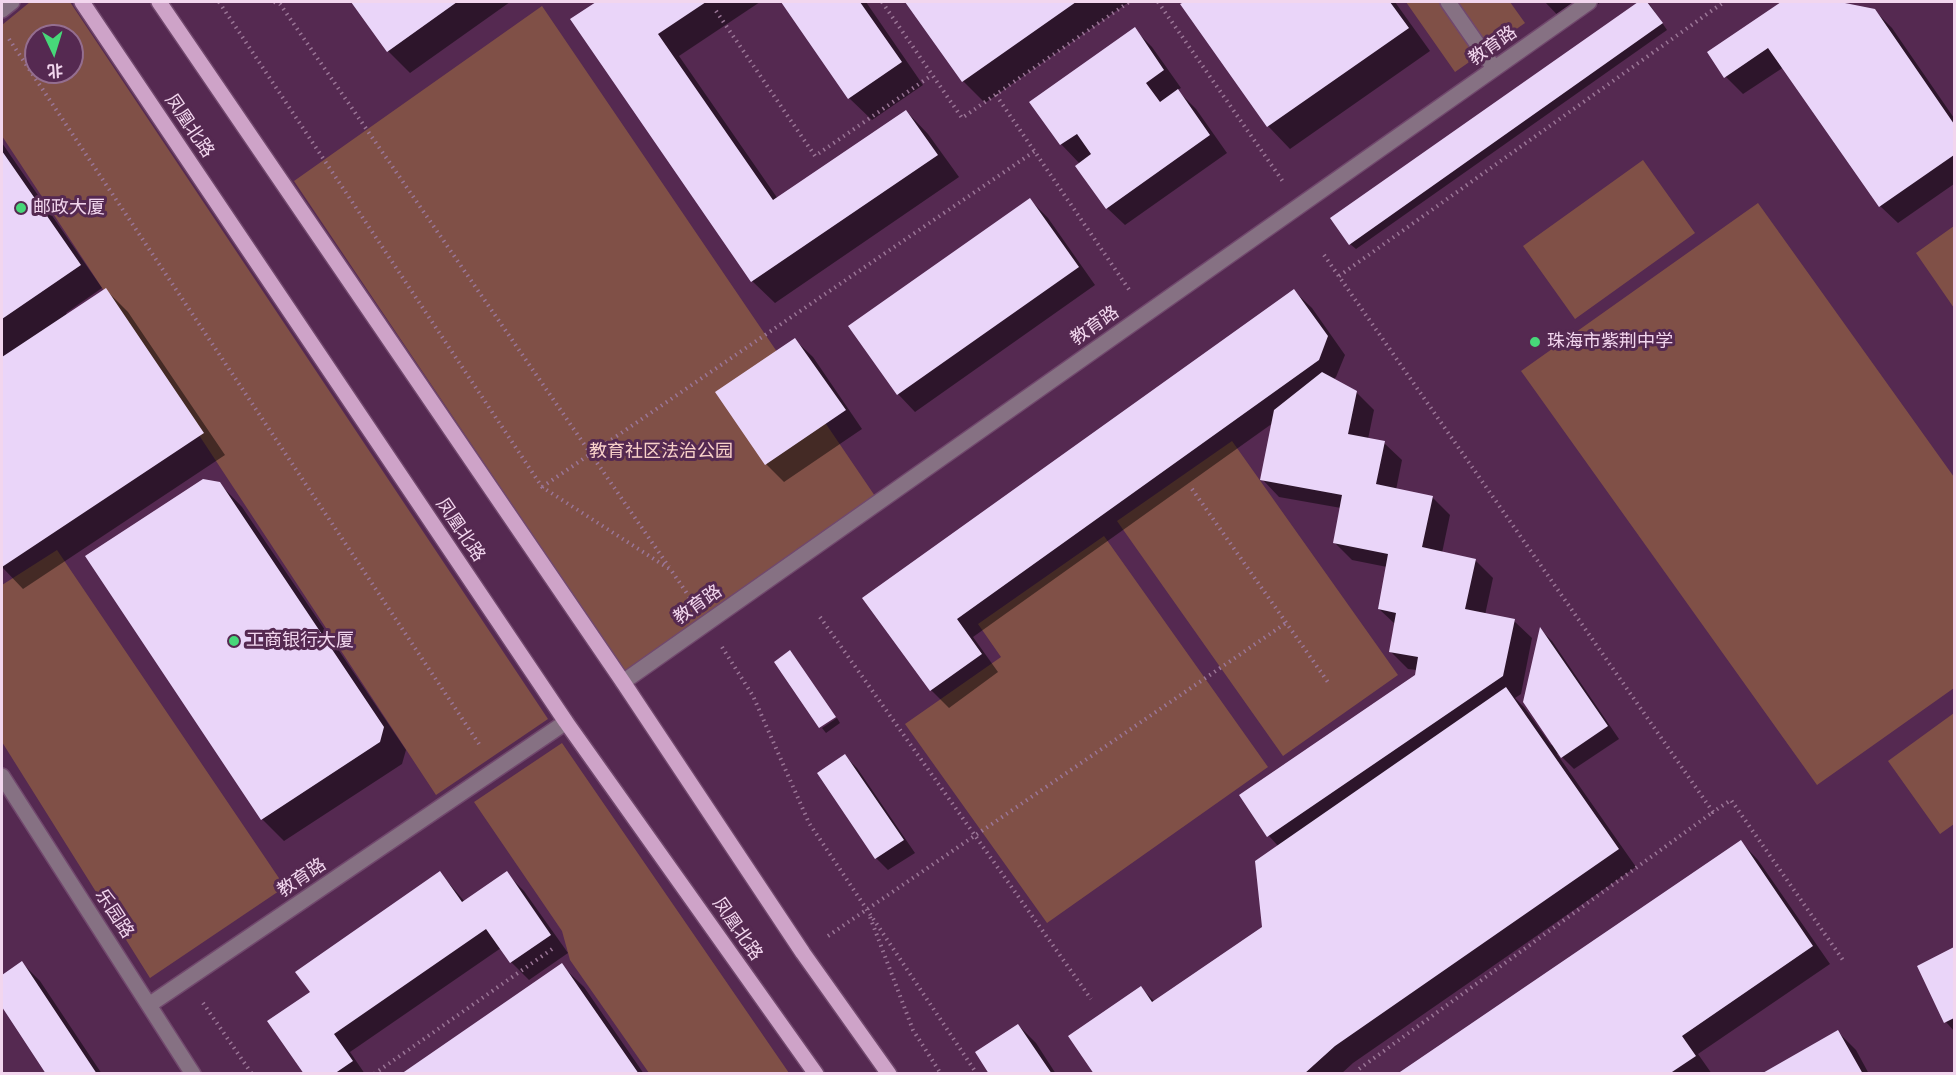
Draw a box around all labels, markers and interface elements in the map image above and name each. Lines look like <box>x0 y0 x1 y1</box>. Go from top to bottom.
street label: 教育路 <box>1465 22 1521 70</box>
north arrow <box>24 24 84 84</box>
text: 北 <box>47 60 64 80</box>
street label: 凤凰北路 <box>160 90 218 162</box>
place label: 邮政大厦 <box>33 197 105 219</box>
marker: 邮政大厦 <box>14 201 28 215</box>
street label: 教育路 <box>1067 302 1123 350</box>
place label: 珠海市紫荆中学 <box>1547 331 1673 353</box>
marker: 珠海市紫荆中学 <box>1528 335 1542 349</box>
park label: 教育社区法治公园 <box>589 441 733 463</box>
street label: 凤凰北路 <box>431 494 489 566</box>
street label: 教育路 <box>670 581 726 629</box>
place label: 工商银行大厦 <box>246 630 354 652</box>
marker: 工商银行大厦 <box>227 634 241 648</box>
street label: 教育路 <box>274 854 330 902</box>
street label: 乐园路 <box>90 885 138 943</box>
street label: 凤凰北路 <box>708 893 766 965</box>

